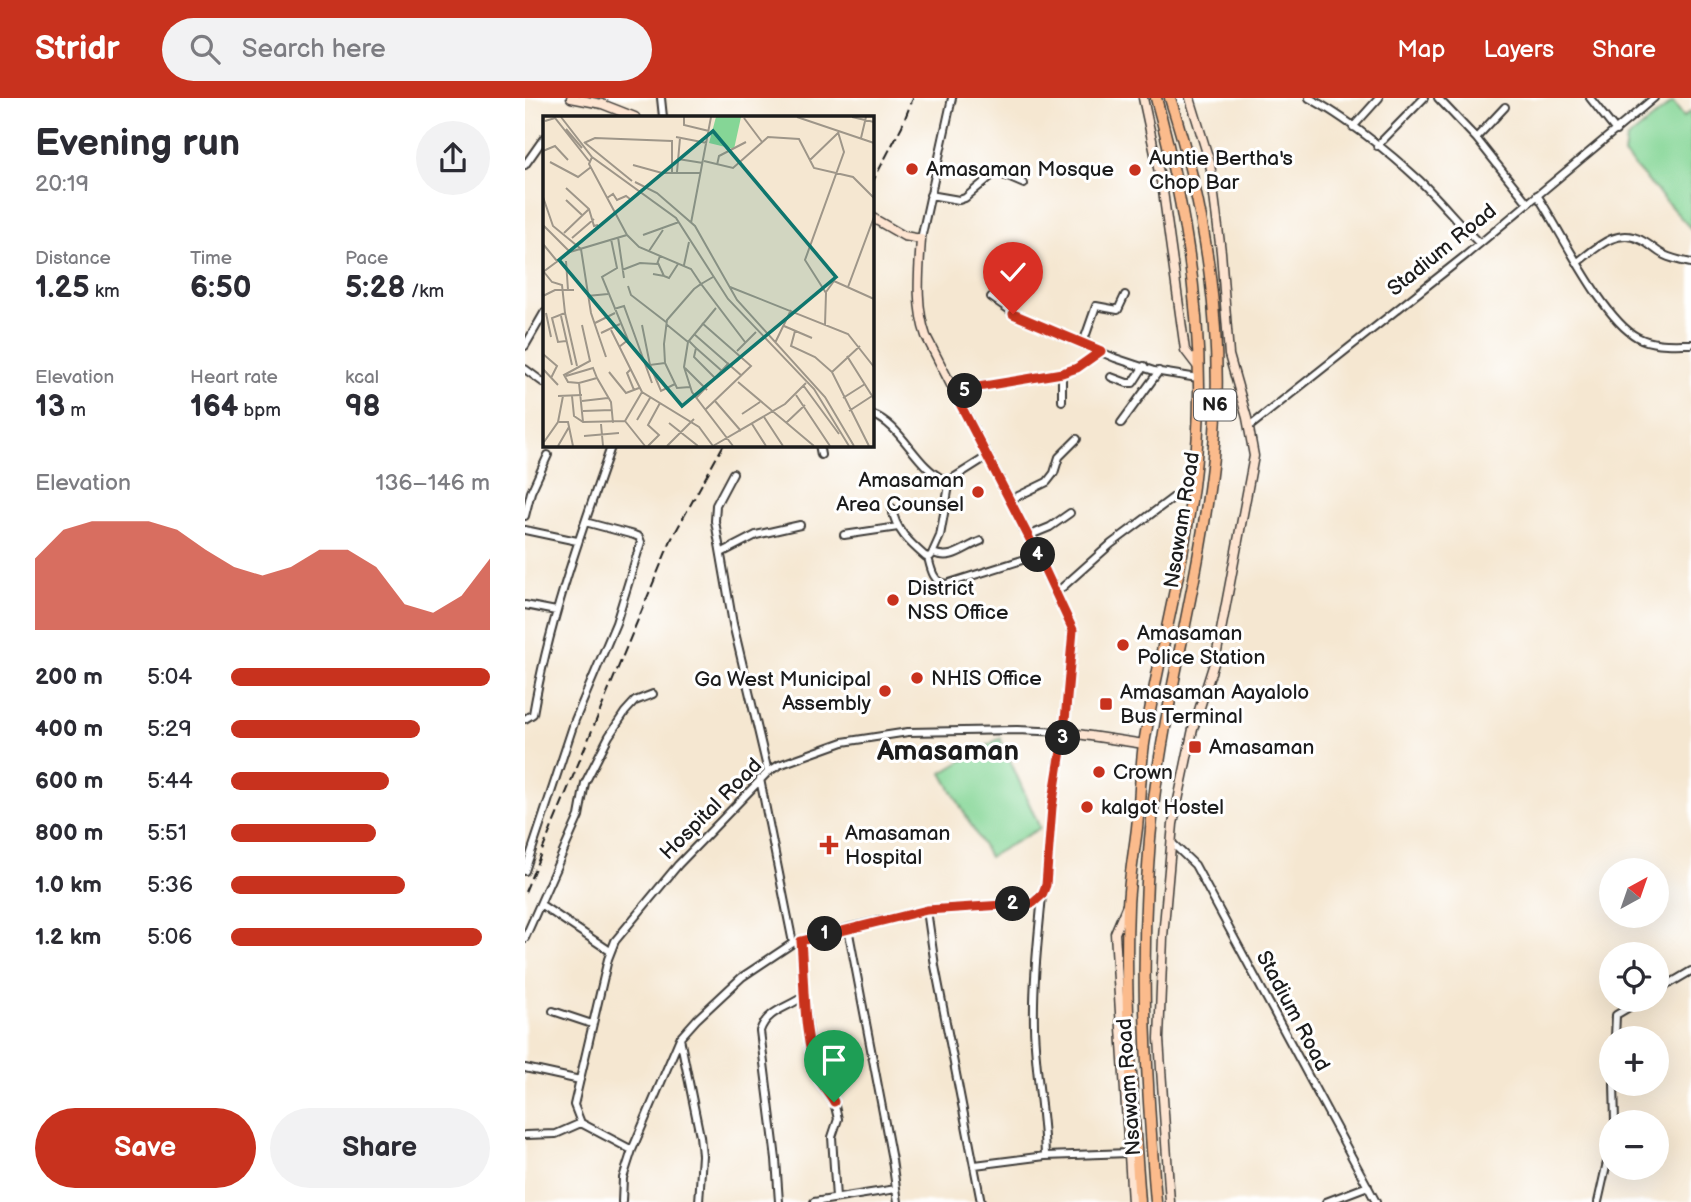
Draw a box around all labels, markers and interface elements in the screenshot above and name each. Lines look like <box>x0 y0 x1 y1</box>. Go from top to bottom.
search box <box>162 18 652 81</box>
text: Stridr <box>35 29 120 69</box>
icon: search <box>186 30 224 68</box>
text: Search here <box>242 34 386 65</box>
text: Map <box>1397 35 1445 64</box>
text: Layers <box>1483 35 1554 64</box>
text: Share <box>1592 35 1656 64</box>
inset map <box>543 116 873 446</box>
text: Evening run <box>35 121 240 166</box>
button: share <box>416 121 490 195</box>
place label: Auntie Bertha's Chop Bar <box>1149 146 1293 195</box>
place label: Amasaman Mosque <box>926 157 1114 182</box>
marker: Amasaman Mosque <box>904 161 920 177</box>
marker: Auntie Bertha's Chop Bar <box>1127 162 1143 178</box>
text: 20:19 <box>35 170 89 198</box>
street label: Stadium Road <box>1383 198 1501 302</box>
pin <box>983 242 1043 314</box>
text: Distance <box>35 247 111 270</box>
text: Time <box>190 247 232 270</box>
text: Pace <box>345 247 388 270</box>
icon: check <box>994 253 1032 291</box>
text: 1.25 <box>35 270 90 306</box>
text: 6:50 <box>190 270 251 306</box>
text: 5:28 <box>345 270 406 306</box>
text: km <box>90 280 120 303</box>
text: /km <box>406 280 444 303</box>
text: Elevation <box>35 366 114 389</box>
text: Heart rate <box>190 366 278 389</box>
text: kcal <box>345 366 379 389</box>
pin: 5 <box>947 374 983 408</box>
text: 5 <box>959 379 970 402</box>
text: 13 <box>35 389 65 425</box>
text: 164 <box>190 389 238 425</box>
text: 98 <box>345 389 381 425</box>
road number: N6 <box>1194 390 1236 420</box>
text: m <box>65 399 86 422</box>
text: bpm <box>238 399 281 422</box>
street label: Nsawam Road <box>1159 450 1205 590</box>
place label: Amasaman Area Counsel <box>836 468 964 517</box>
text: Elevation <box>35 469 131 497</box>
text: 136–146 m <box>376 469 490 497</box>
marker: Amasaman Area Counsel <box>970 484 986 500</box>
pin: 4 <box>1021 538 1055 573</box>
text: 4 <box>1032 543 1043 566</box>
place label: District NSS Office <box>907 576 1008 625</box>
marker: District NSS Office <box>885 592 901 608</box>
place label: Amasaman Police Station <box>1137 621 1265 670</box>
marker: Amasaman Police Station <box>1115 637 1131 653</box>
text: 200 m <box>35 663 103 691</box>
text: 5:04 <box>147 663 192 691</box>
place label: NHIS Office <box>931 666 1042 691</box>
place label: Ga West Municipal Assembly <box>694 667 871 716</box>
marker: NHIS Office <box>909 670 925 686</box>
place label: Amasaman Aayalolo Bus Terminal <box>1120 680 1309 729</box>
marker: Ga West Municipal Assembly <box>877 683 893 699</box>
marker: Amasaman Aayalolo Bus Terminal <box>1098 696 1114 712</box>
text: 400 m <box>35 715 103 743</box>
text: 5:29 <box>147 715 192 743</box>
pin: 3 <box>1045 720 1081 756</box>
text: 3 <box>1057 726 1068 749</box>
district label: Amasaman <box>876 735 1019 768</box>
place label: Amasaman <box>1209 735 1314 760</box>
marker: Amasaman <box>1187 739 1203 755</box>
street label: Hospital Road <box>655 753 767 865</box>
place label: Crown <box>1113 760 1173 785</box>
marker: Crown <box>1091 764 1107 780</box>
text: 600 m <box>35 767 103 795</box>
text: 5:44 <box>147 767 193 795</box>
place label: kalgot Hostel <box>1101 795 1224 820</box>
marker: kalgot Hostel <box>1079 799 1095 815</box>
text: 800 m <box>35 819 103 847</box>
text: 5:51 <box>147 819 187 847</box>
place label: Amasaman Hospital <box>845 821 950 870</box>
marker: Amasaman Hospital <box>819 835 839 855</box>
north arrow <box>1599 858 1669 928</box>
map controls <box>1599 858 1669 1180</box>
text: 1.0 km <box>35 871 102 899</box>
text: 5:36 <box>147 871 193 899</box>
pin: 2 <box>995 886 1030 922</box>
text: 2 <box>1007 892 1018 915</box>
pin: 1 <box>807 916 843 952</box>
text: 1 <box>821 922 829 945</box>
text: 1.2 km <box>35 923 101 951</box>
text: 5:06 <box>147 923 192 951</box>
button: locate <box>1599 942 1669 1012</box>
street label: Stadium Road <box>1251 946 1335 1076</box>
street label: Nsawam Road <box>1112 1017 1146 1157</box>
button: + <box>1599 1026 1669 1096</box>
pin <box>804 1030 864 1102</box>
icon: arrive <box>815 1041 853 1079</box>
button: Save <box>35 1108 256 1188</box>
button: Share <box>270 1108 490 1188</box>
button: − <box>1599 1110 1669 1180</box>

